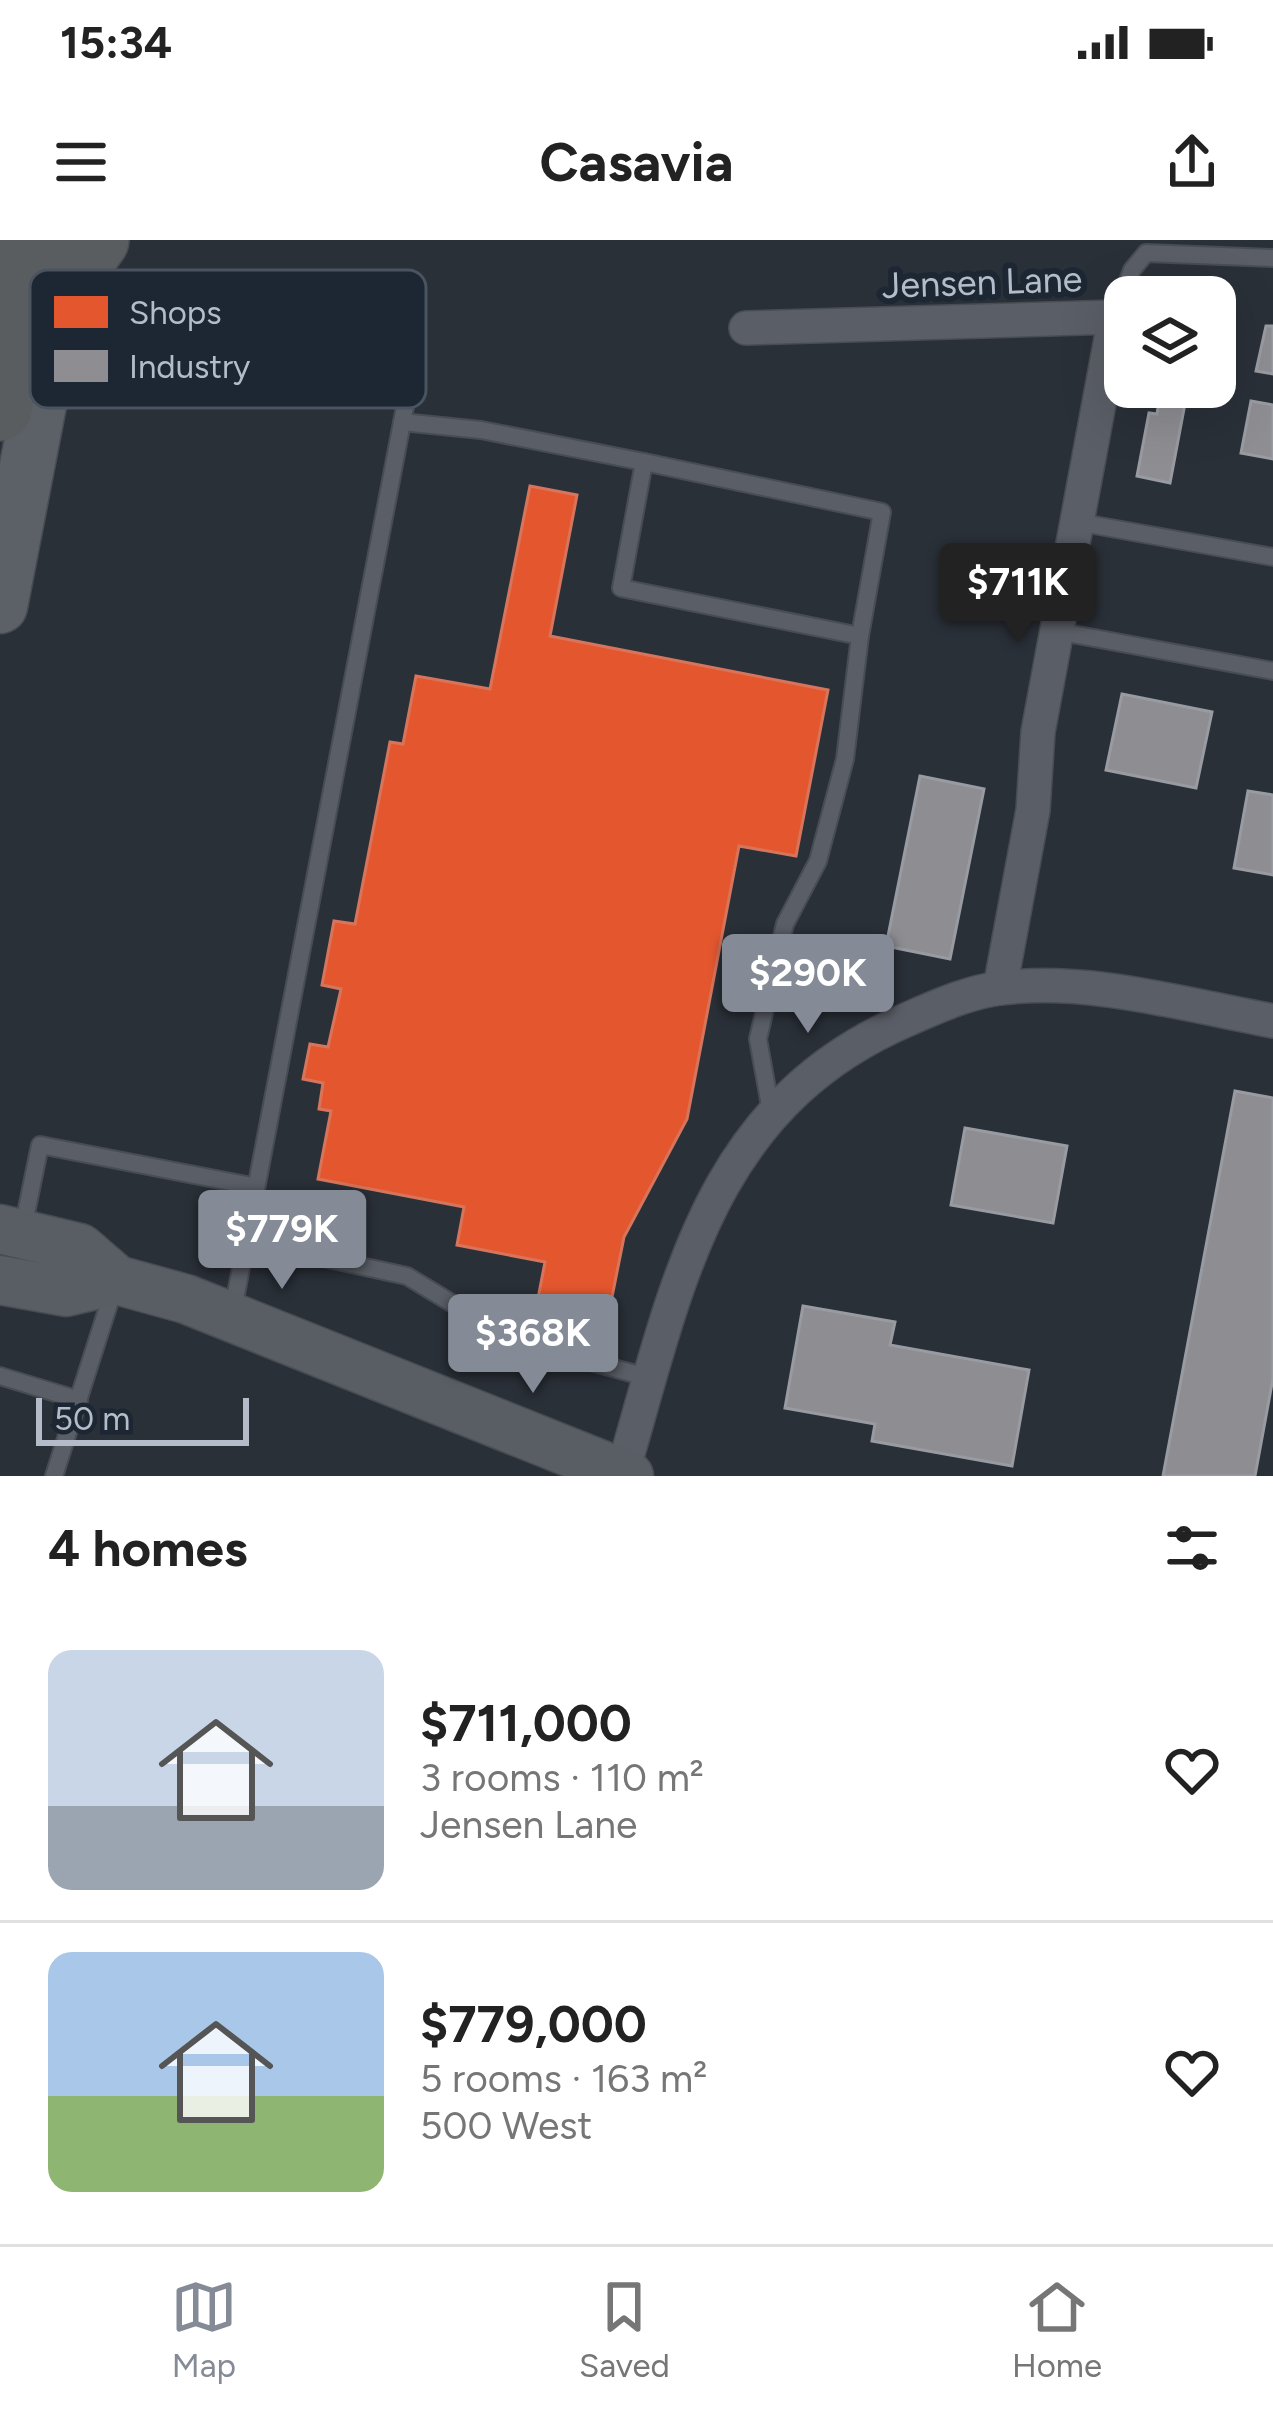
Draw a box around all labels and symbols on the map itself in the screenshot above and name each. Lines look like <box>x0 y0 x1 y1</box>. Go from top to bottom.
street label: Jensen Lane <box>881 257 1083 307</box>
legend <box>30 270 426 408</box>
text: Shops <box>129 293 222 332</box>
text: Industry <box>129 347 251 386</box>
pin: $711K <box>934 543 1102 645</box>
pin: $290K <box>724 934 892 1036</box>
pin: $779K <box>198 1190 366 1292</box>
pin: $368K <box>449 1294 617 1396</box>
scale bar <box>36 1392 249 1445</box>

